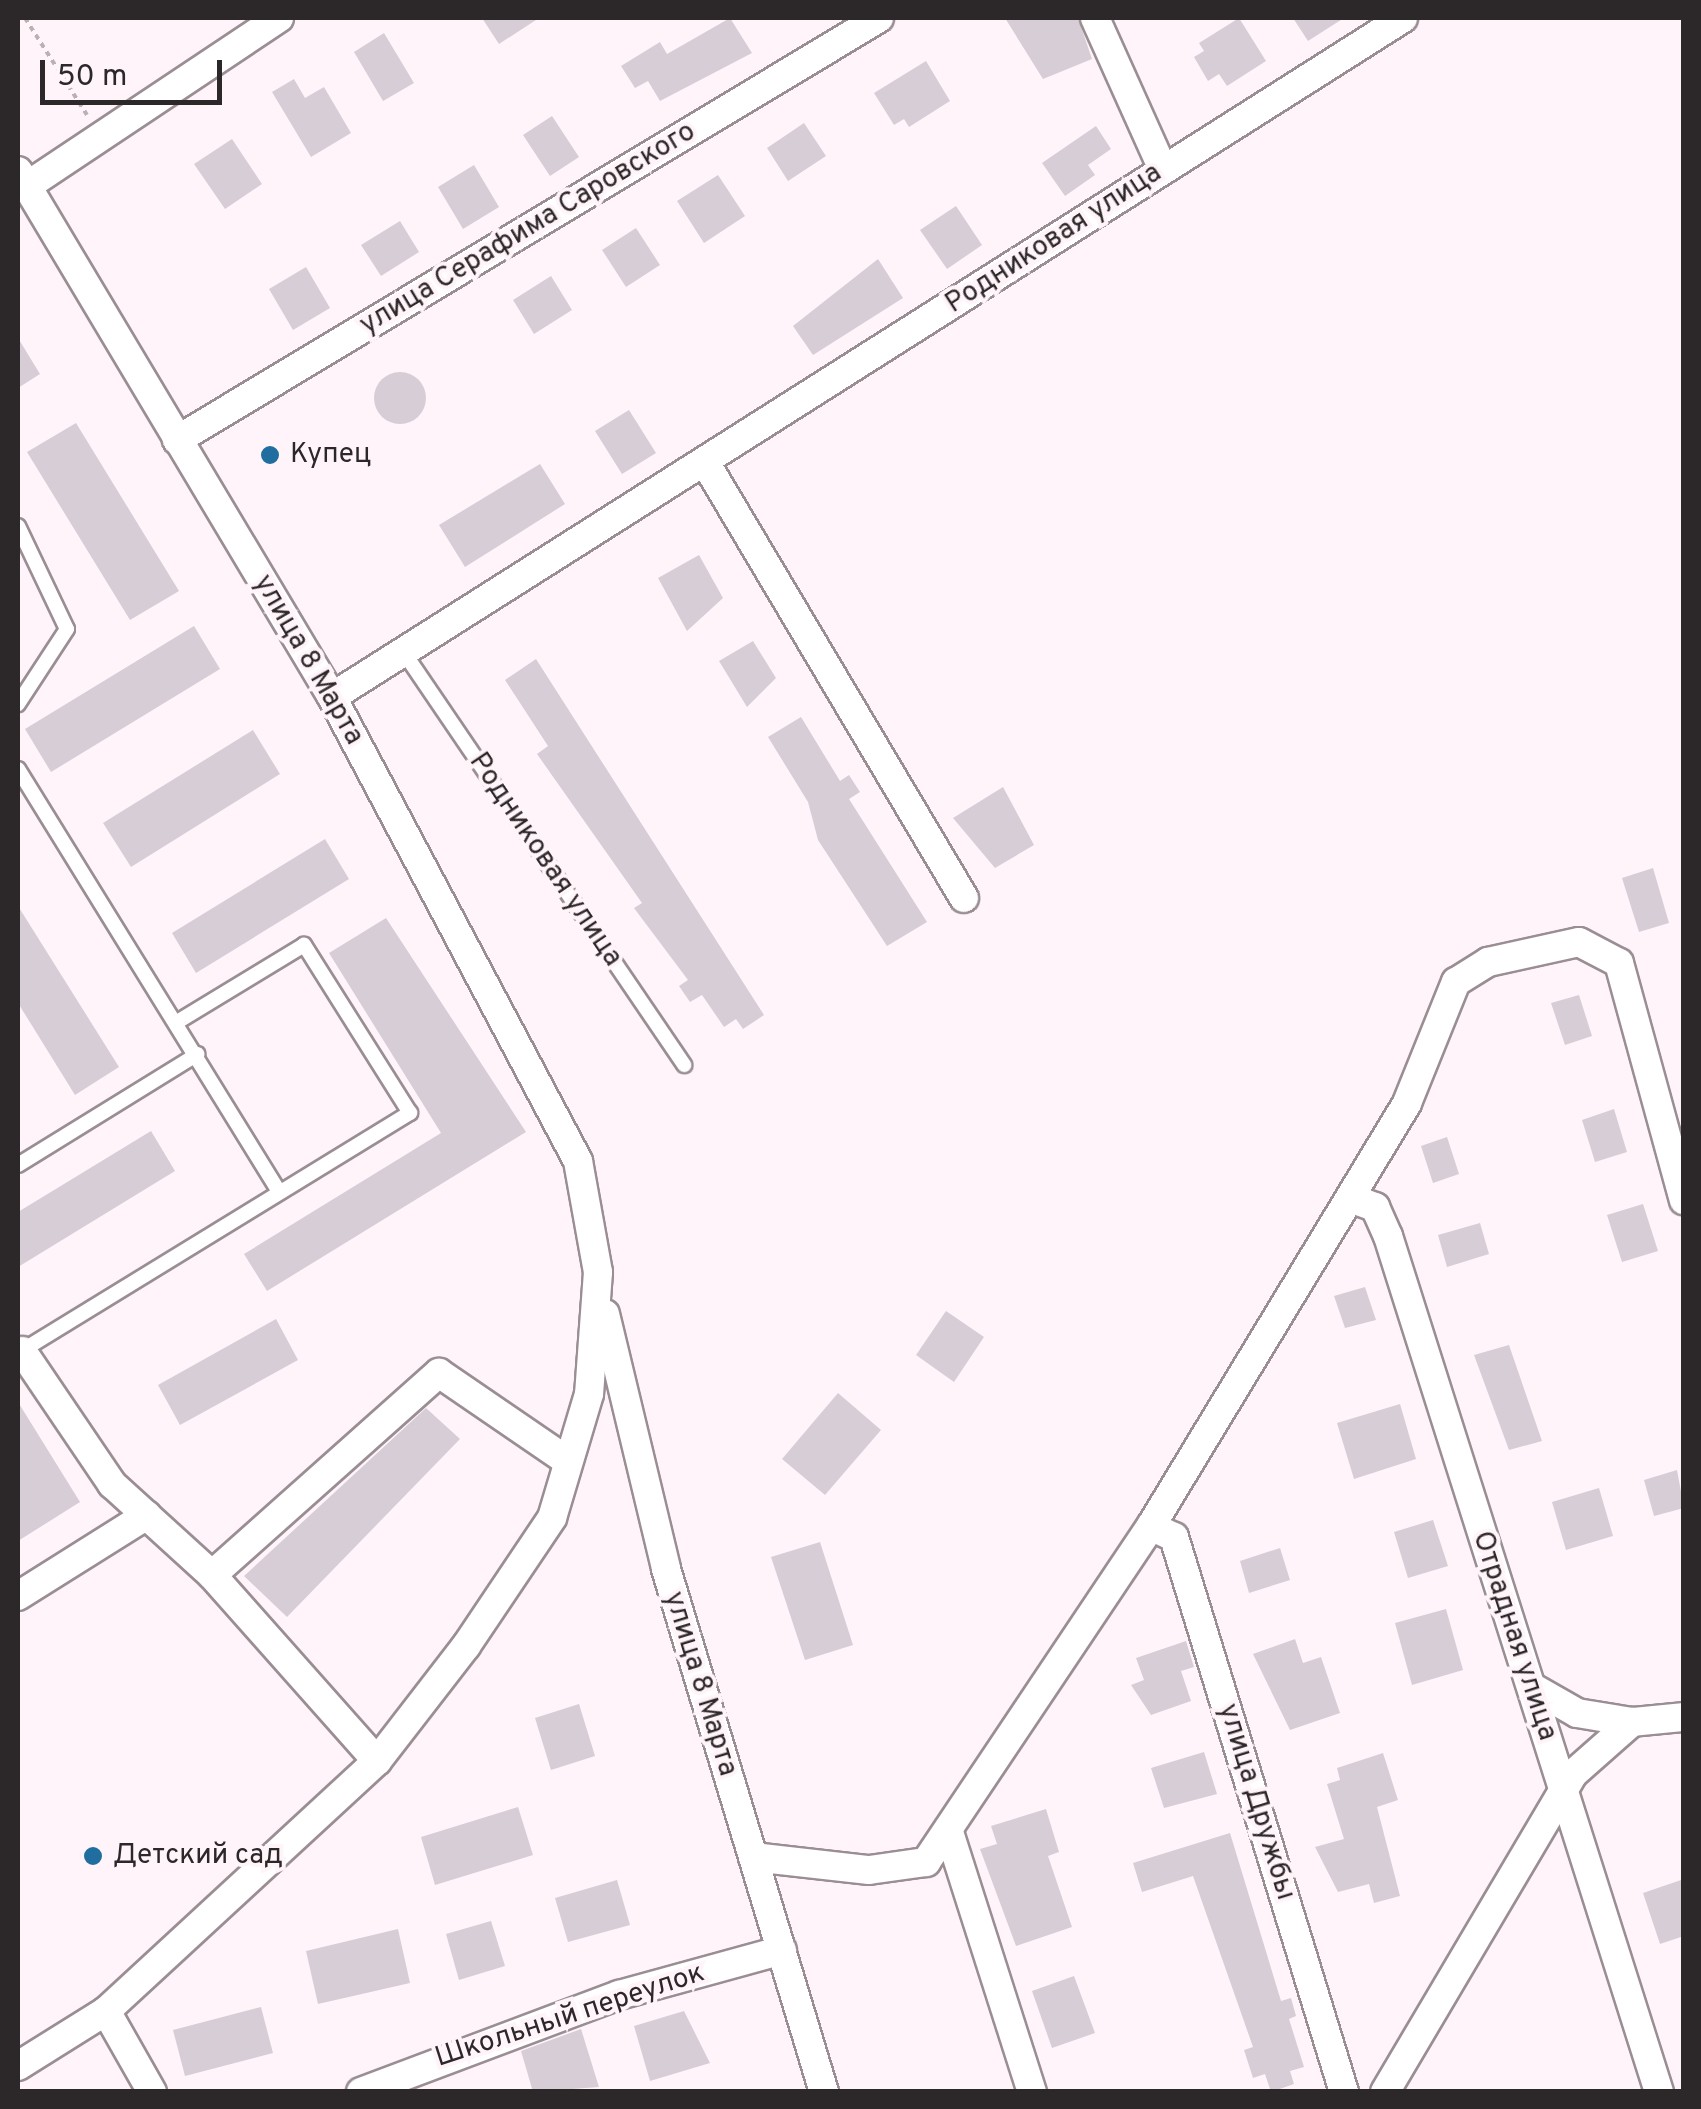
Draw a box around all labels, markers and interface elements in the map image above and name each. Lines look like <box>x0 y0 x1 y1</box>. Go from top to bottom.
scale bar <box>45 40 228 102</box>
text: 50 m <box>57 59 127 96</box>
street label: улица Серафима Саровского <box>354 115 702 343</box>
street label: Родниковая улица <box>940 157 1168 321</box>
place label: Купец <box>290 438 371 472</box>
marker: Купец <box>259 444 281 466</box>
street label: улица 8 Марта <box>246 569 370 751</box>
street label: Родниковая улица <box>461 747 629 973</box>
street label: Отрадная улица <box>1464 1527 1564 1745</box>
street label: улица 8 Марта <box>656 1588 744 1780</box>
street label: улица Дружбы <box>1210 1700 1302 1904</box>
place label: Детский сад <box>113 1839 283 1873</box>
marker: Детский сад <box>82 1845 104 1867</box>
street label: Школьный переулок <box>431 1957 709 2075</box>

